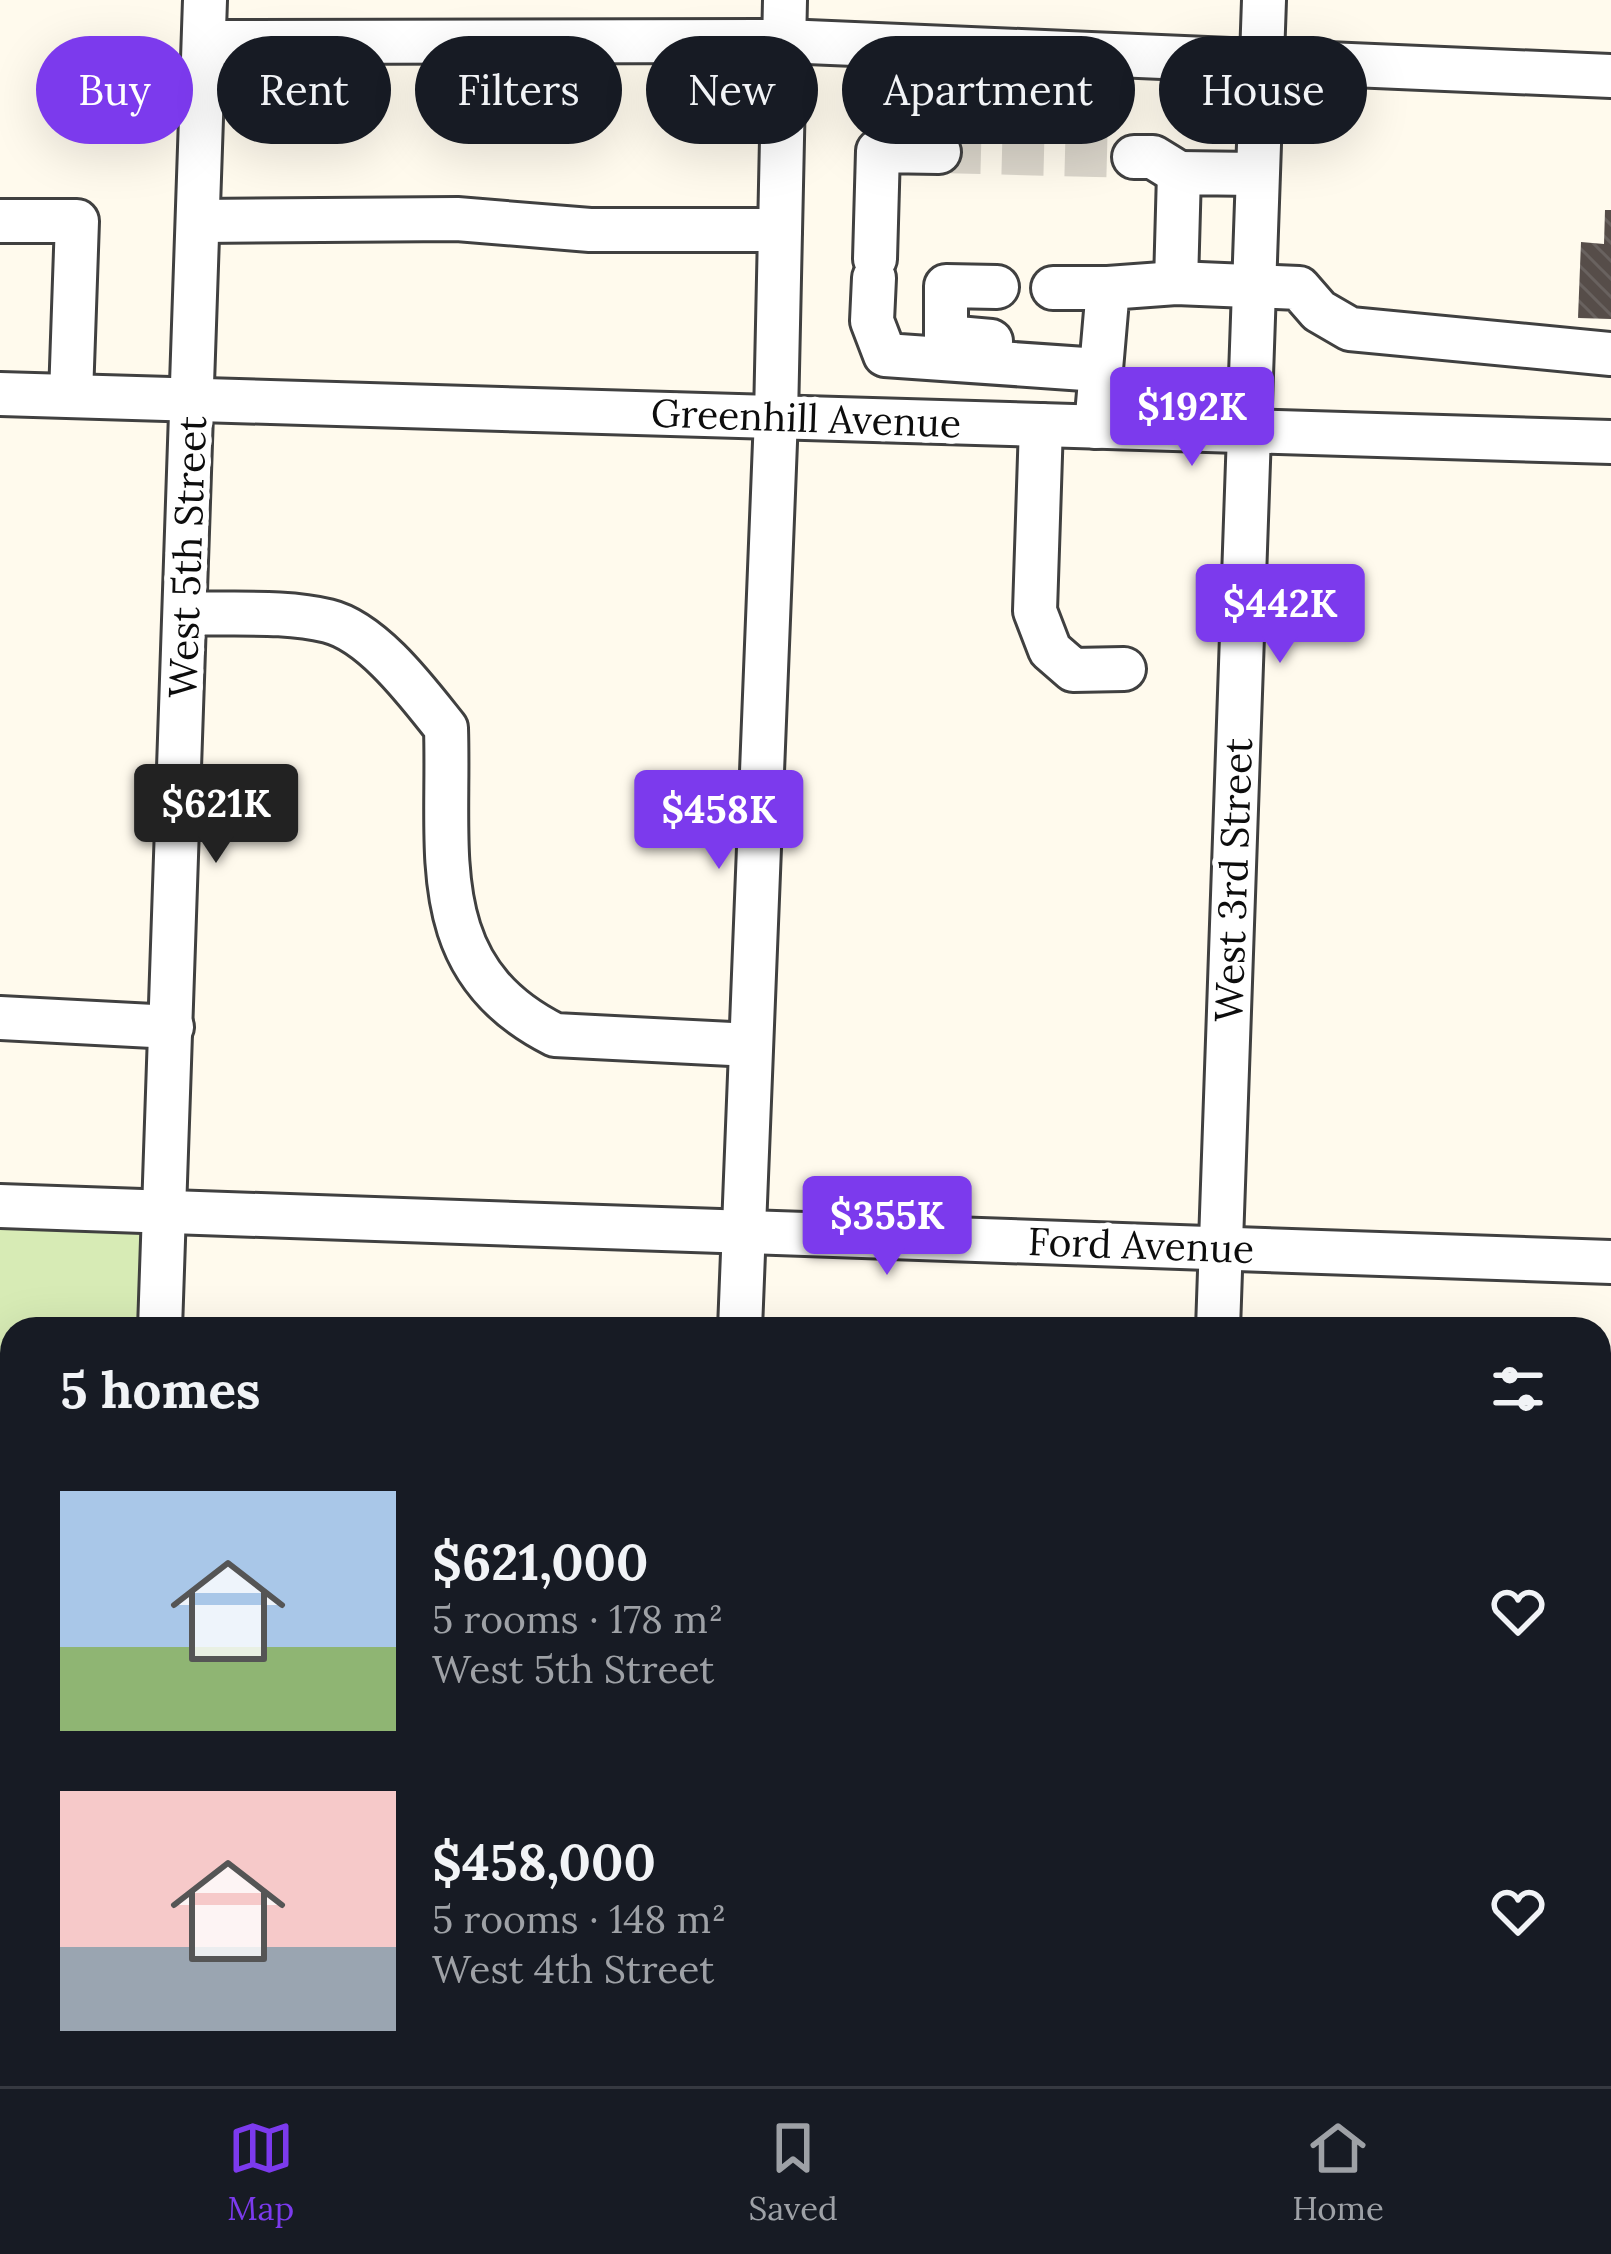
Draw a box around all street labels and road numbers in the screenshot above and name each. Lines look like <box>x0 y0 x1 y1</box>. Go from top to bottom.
street label: Greenhill Avenue <box>650 388 962 448</box>
street label: West 5th Street <box>157 415 217 699</box>
street label: West 3rd Street <box>1203 737 1263 1023</box>
street label: Ford Avenue <box>1027 1216 1255 1274</box>

